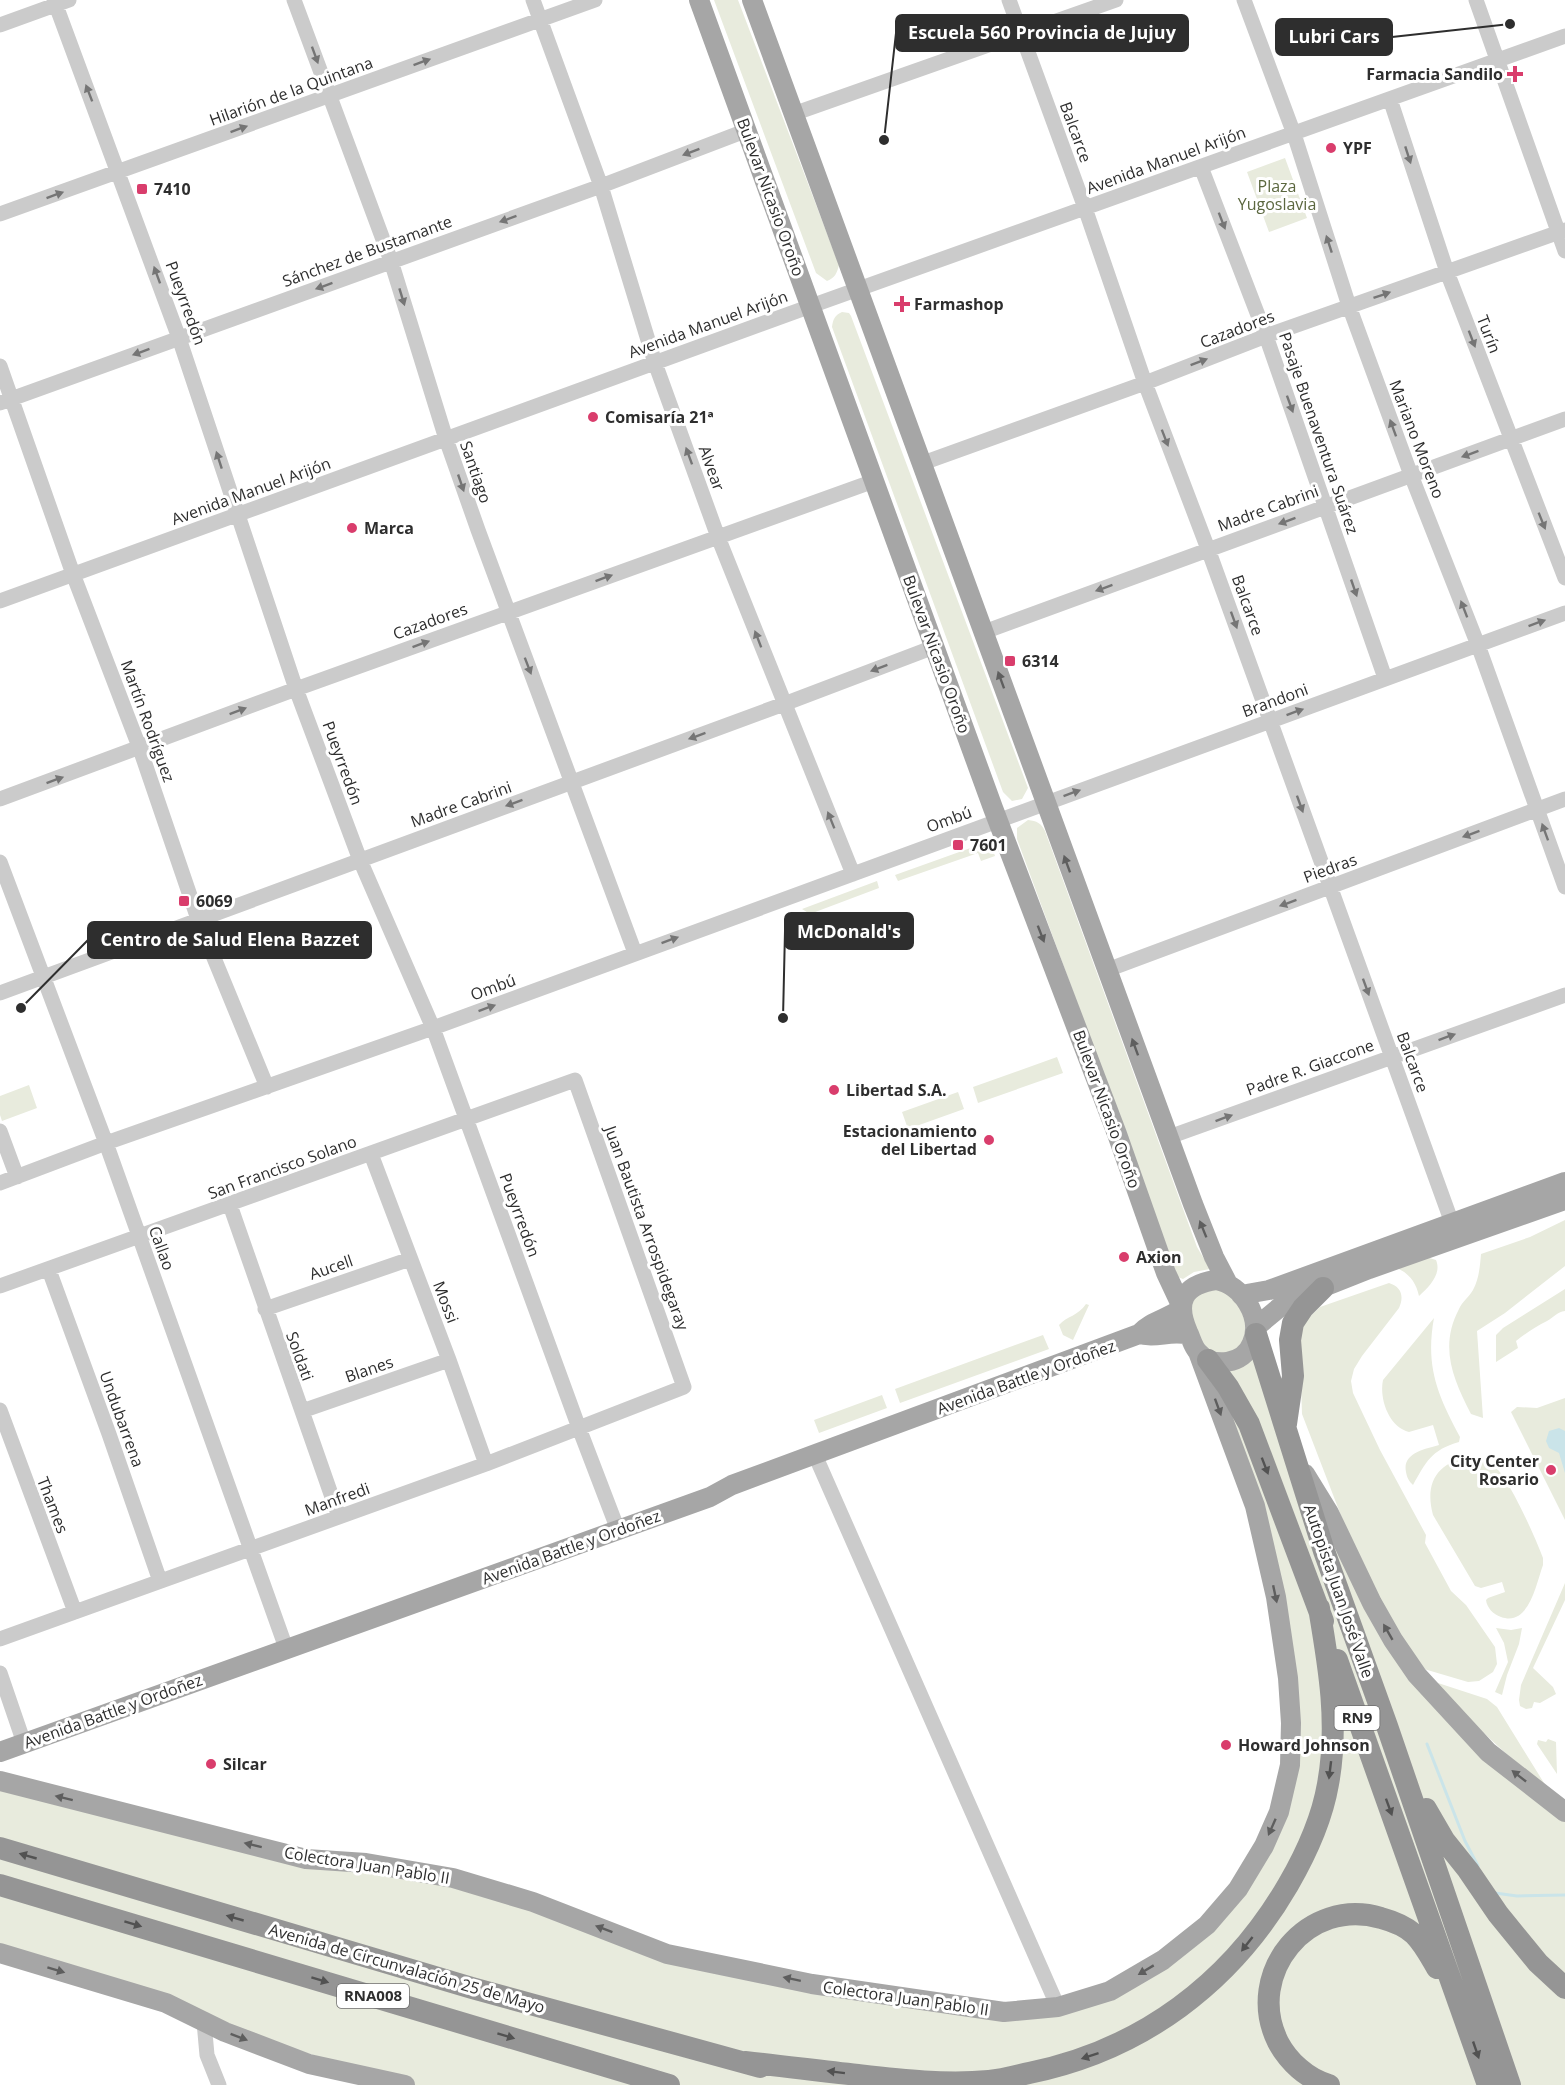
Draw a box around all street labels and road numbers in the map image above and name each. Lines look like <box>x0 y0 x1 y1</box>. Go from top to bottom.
street label: Hilarión de la Quintana <box>206 51 376 131</box>
street label: Balcarce <box>1055 99 1097 165</box>
street label: Bulevar Nicasio Oroño <box>732 115 810 279</box>
street label: Avenida Manuel Arijón <box>1083 121 1249 199</box>
street label: Sánchez de Bustamante <box>279 210 455 292</box>
street label: Pueyrredón <box>161 258 211 348</box>
street label: Avenida Manuel Arijón <box>625 285 791 363</box>
street label: Cazadores <box>1197 305 1277 353</box>
street label: Turín <box>1472 312 1506 356</box>
street label: Pasaje Buenaventura Suárez <box>1274 329 1364 537</box>
street label: Mariano Moreno <box>1384 377 1450 501</box>
street label: Santiago <box>455 438 497 506</box>
street label: Alvear <box>694 442 730 494</box>
street label: Avenida Manuel Arijón <box>168 452 334 530</box>
street label: Madre Cabrini <box>1214 480 1322 536</box>
street label: Bulevar Nicasio Oroño <box>898 572 976 736</box>
street label: Balcarce <box>1227 572 1269 638</box>
street label: Cazadores <box>390 597 470 645</box>
street label: Martín Rodríguez <box>116 657 180 785</box>
street label: Brandoni <box>1239 678 1311 722</box>
street label: Pueyrredón <box>318 718 368 808</box>
street label: Madre Cabrini <box>407 776 515 832</box>
street label: Ombú <box>923 801 975 837</box>
street label: Piedras <box>1300 848 1360 888</box>
street label: Ombú <box>467 969 519 1005</box>
street label: Bulevar Nicasio Oroño <box>1068 1027 1146 1191</box>
street label: Balcarce <box>1392 1029 1434 1095</box>
street label: Padre R. Giaccone <box>1243 1034 1377 1100</box>
street label: Juan Bautista Arrospidegaray <box>599 1121 695 1334</box>
street label: San Francisco Solano <box>205 1130 359 1204</box>
street label: Pueyrredón <box>495 1170 545 1260</box>
street label: Callao <box>144 1223 180 1273</box>
street label: Aucell <box>306 1249 356 1285</box>
street label: Mossi <box>428 1278 464 1326</box>
street label: Soldati <box>281 1328 319 1384</box>
street label: Avenida Battle y Ordoñez <box>934 1334 1118 1420</box>
street label: Blanes <box>342 1351 396 1387</box>
street label: Undubarrena <box>94 1368 150 1470</box>
street label: Thames <box>32 1474 74 1536</box>
street label: Manfredi <box>301 1477 373 1521</box>
street label: Autopista Juan José Valle <box>1299 1501 1379 1681</box>
street label: Avenida Battle y Ordoñez <box>479 1504 663 1590</box>
street label: Avenida Battle y Ordoñez <box>21 1668 205 1754</box>
road number: RN9 <box>1334 1706 1380 1730</box>
street label: Colectora Juan Pablo II <box>283 1841 451 1889</box>
street label: Avenida de Circunvalación 25 de Mayo <box>266 1918 548 2018</box>
street label: Colectora Juan Pablo II <box>822 1975 990 2021</box>
road number: RNA008 <box>337 1984 409 2008</box>

